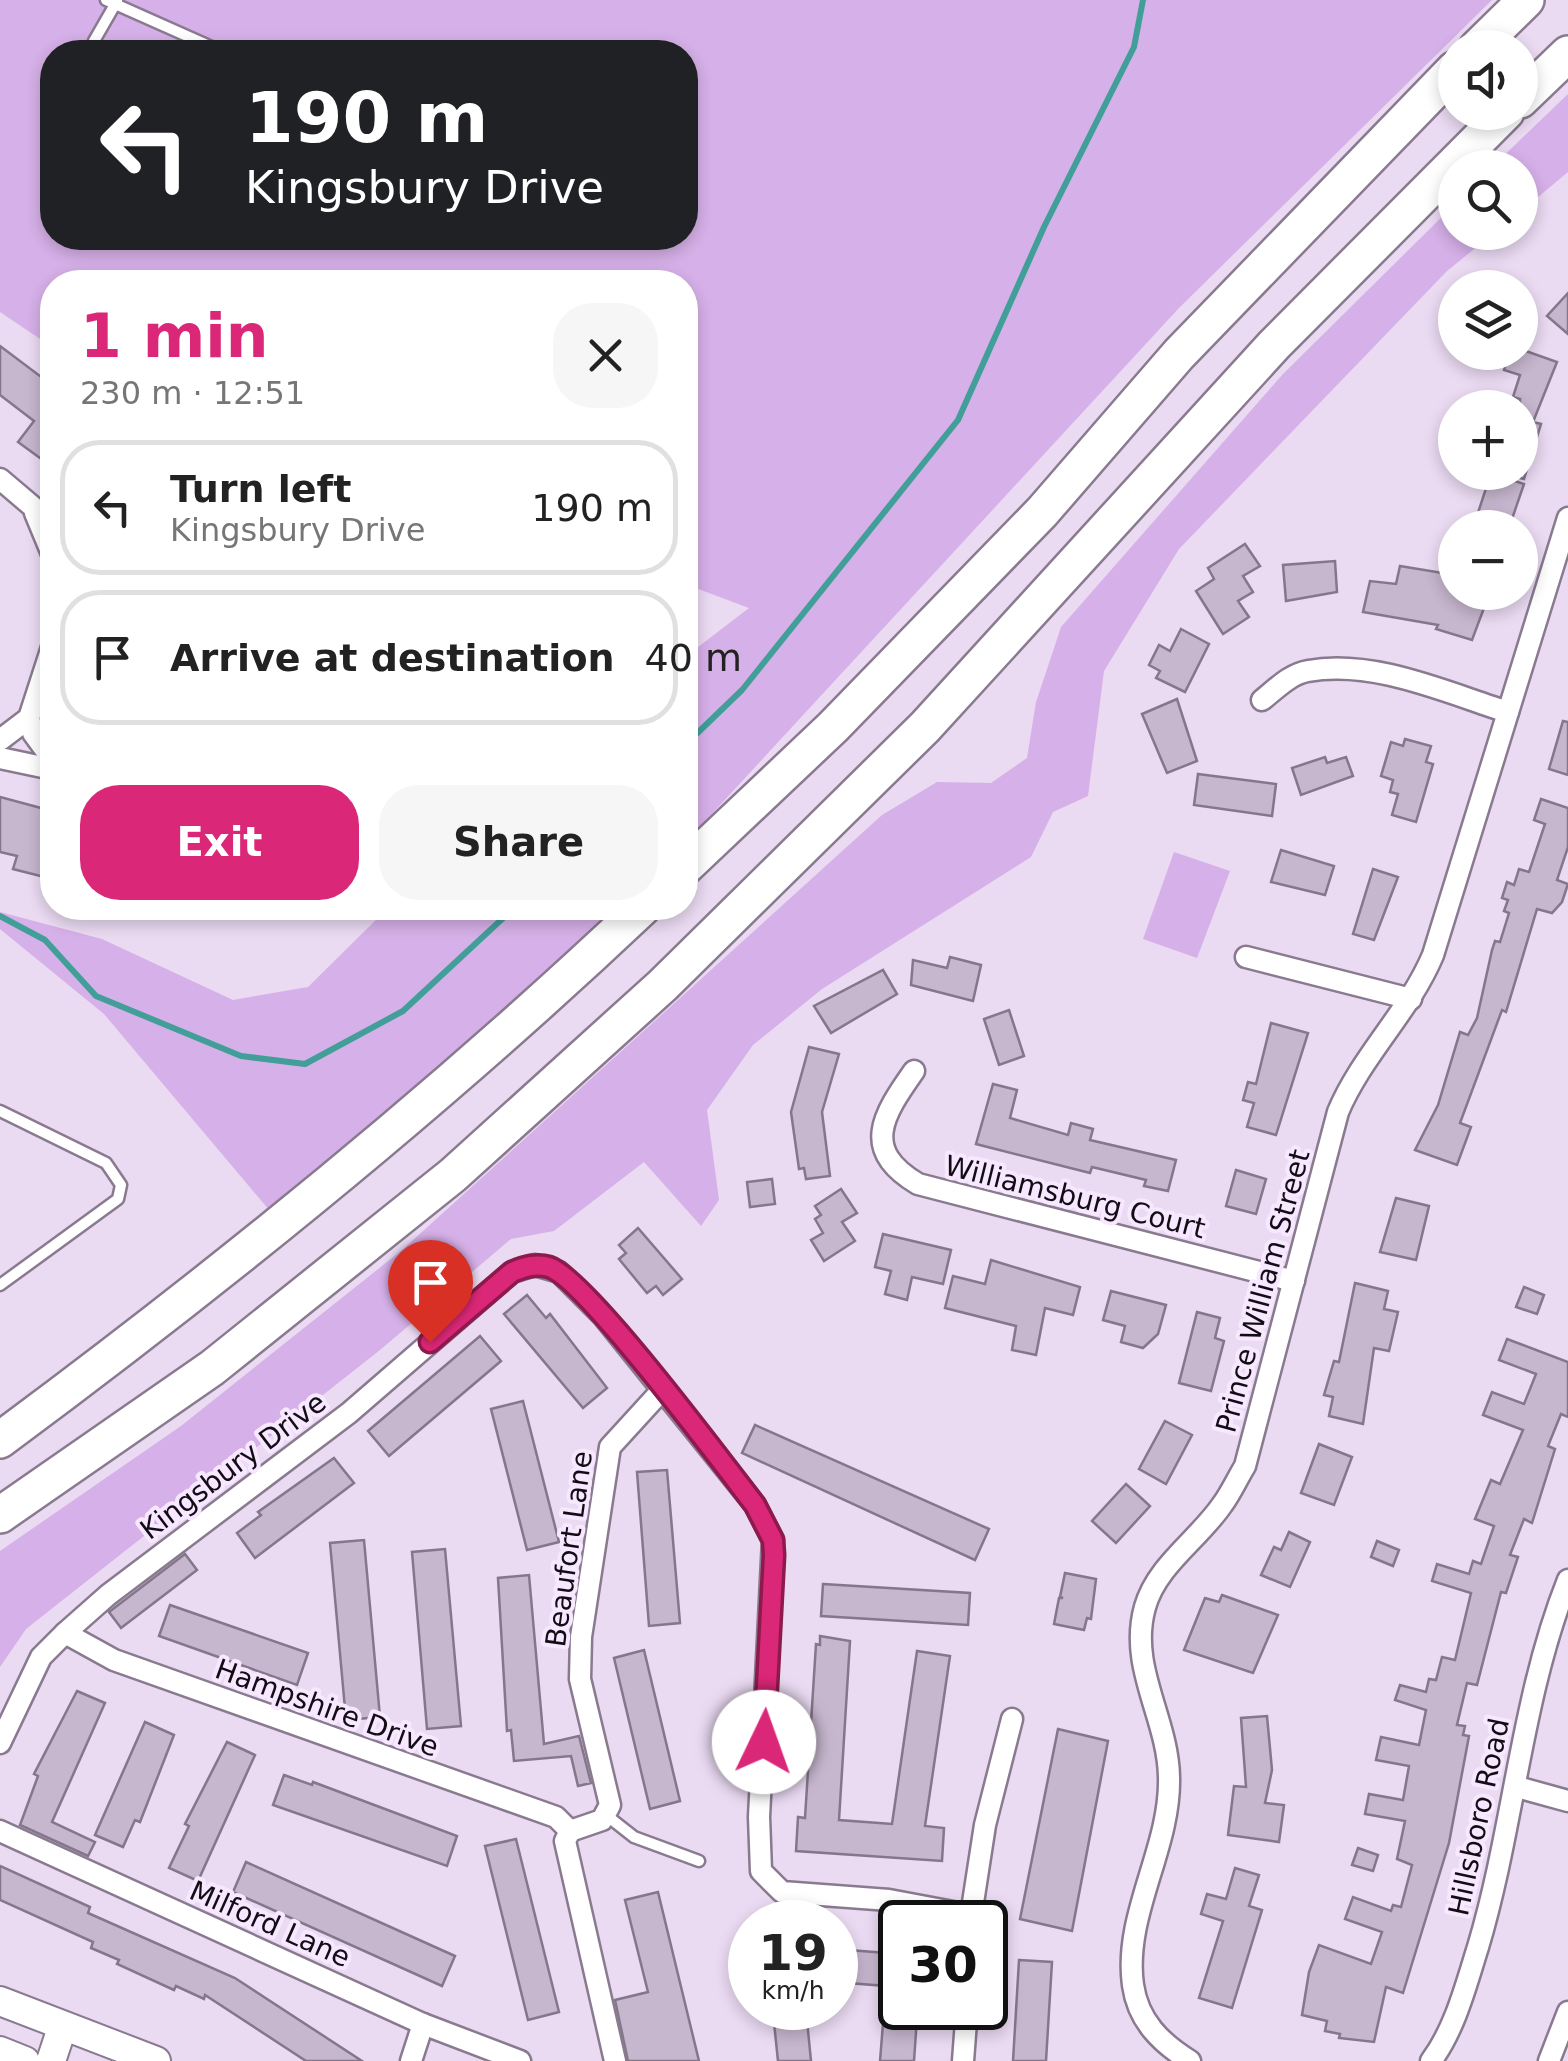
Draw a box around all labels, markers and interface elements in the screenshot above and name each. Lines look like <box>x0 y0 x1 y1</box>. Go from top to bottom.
map controls <box>1438 30 1538 610</box>
button: sound <box>1438 30 1538 130</box>
text: 190 m <box>245 77 488 159</box>
icon: left <box>80 80 210 210</box>
button: search <box>1438 150 1538 250</box>
text: Kingsbury Drive <box>245 161 604 214</box>
button: layers <box>1438 270 1538 370</box>
text: 1 min <box>80 301 268 371</box>
button: close <box>553 303 658 408</box>
text: 230 m · 12:51 <box>80 374 305 412</box>
button: + <box>1438 390 1538 490</box>
text: Turn left <box>170 467 351 511</box>
icon: left <box>85 480 140 535</box>
text: 190 m <box>531 486 653 530</box>
button: − <box>1438 510 1538 610</box>
text: Kingsbury Drive <box>170 511 425 549</box>
icon: arrive <box>85 630 140 685</box>
text: Arrive at destination <box>170 636 615 680</box>
text: 40 m <box>645 636 742 680</box>
button: Exit <box>80 785 359 900</box>
button: Share <box>379 785 658 900</box>
street label: Prince William Street <box>1209 1146 1317 1436</box>
street label: Williamsburg Court <box>941 1149 1209 1245</box>
pin <box>388 1240 473 1343</box>
icon: arrive <box>403 1255 458 1310</box>
street label: Kingsbury Drive <box>134 1386 332 1546</box>
street label: Beaufort Lane <box>539 1449 599 1649</box>
street label: Hampshire Drive <box>211 1652 443 1764</box>
position arrow <box>712 1690 816 1794</box>
street label: Hillsboro Road <box>1442 1715 1516 1919</box>
street label: Milford Lane <box>185 1874 355 1974</box>
speed limit sign: 30 <box>878 1900 1008 2030</box>
text: 19 <box>758 1924 828 1982</box>
text: km/h <box>761 1976 825 2005</box>

